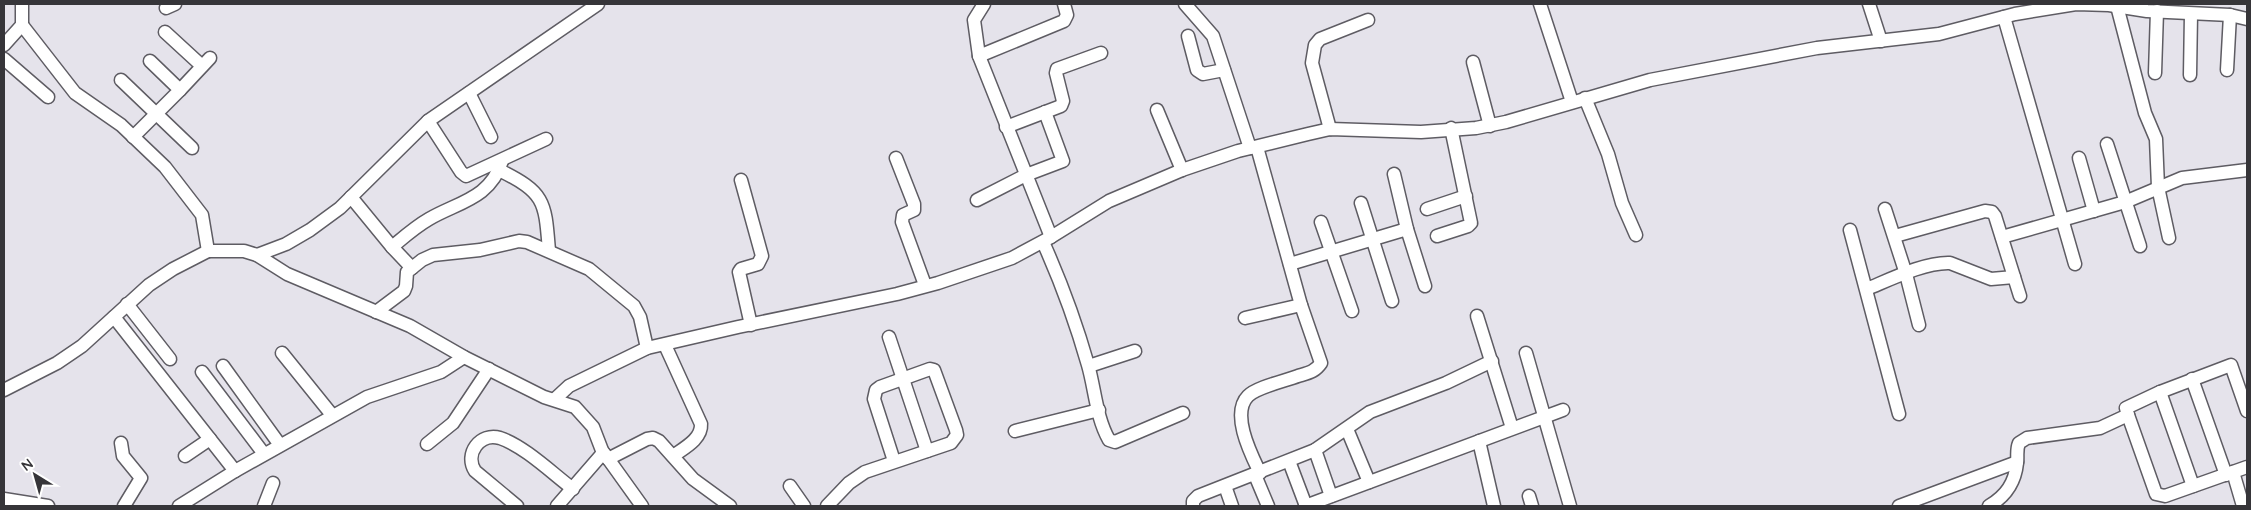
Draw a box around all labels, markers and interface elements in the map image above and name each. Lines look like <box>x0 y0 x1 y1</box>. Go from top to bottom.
north arrow <box>10 450 60 500</box>
text: N <box>18 454 37 475</box>

